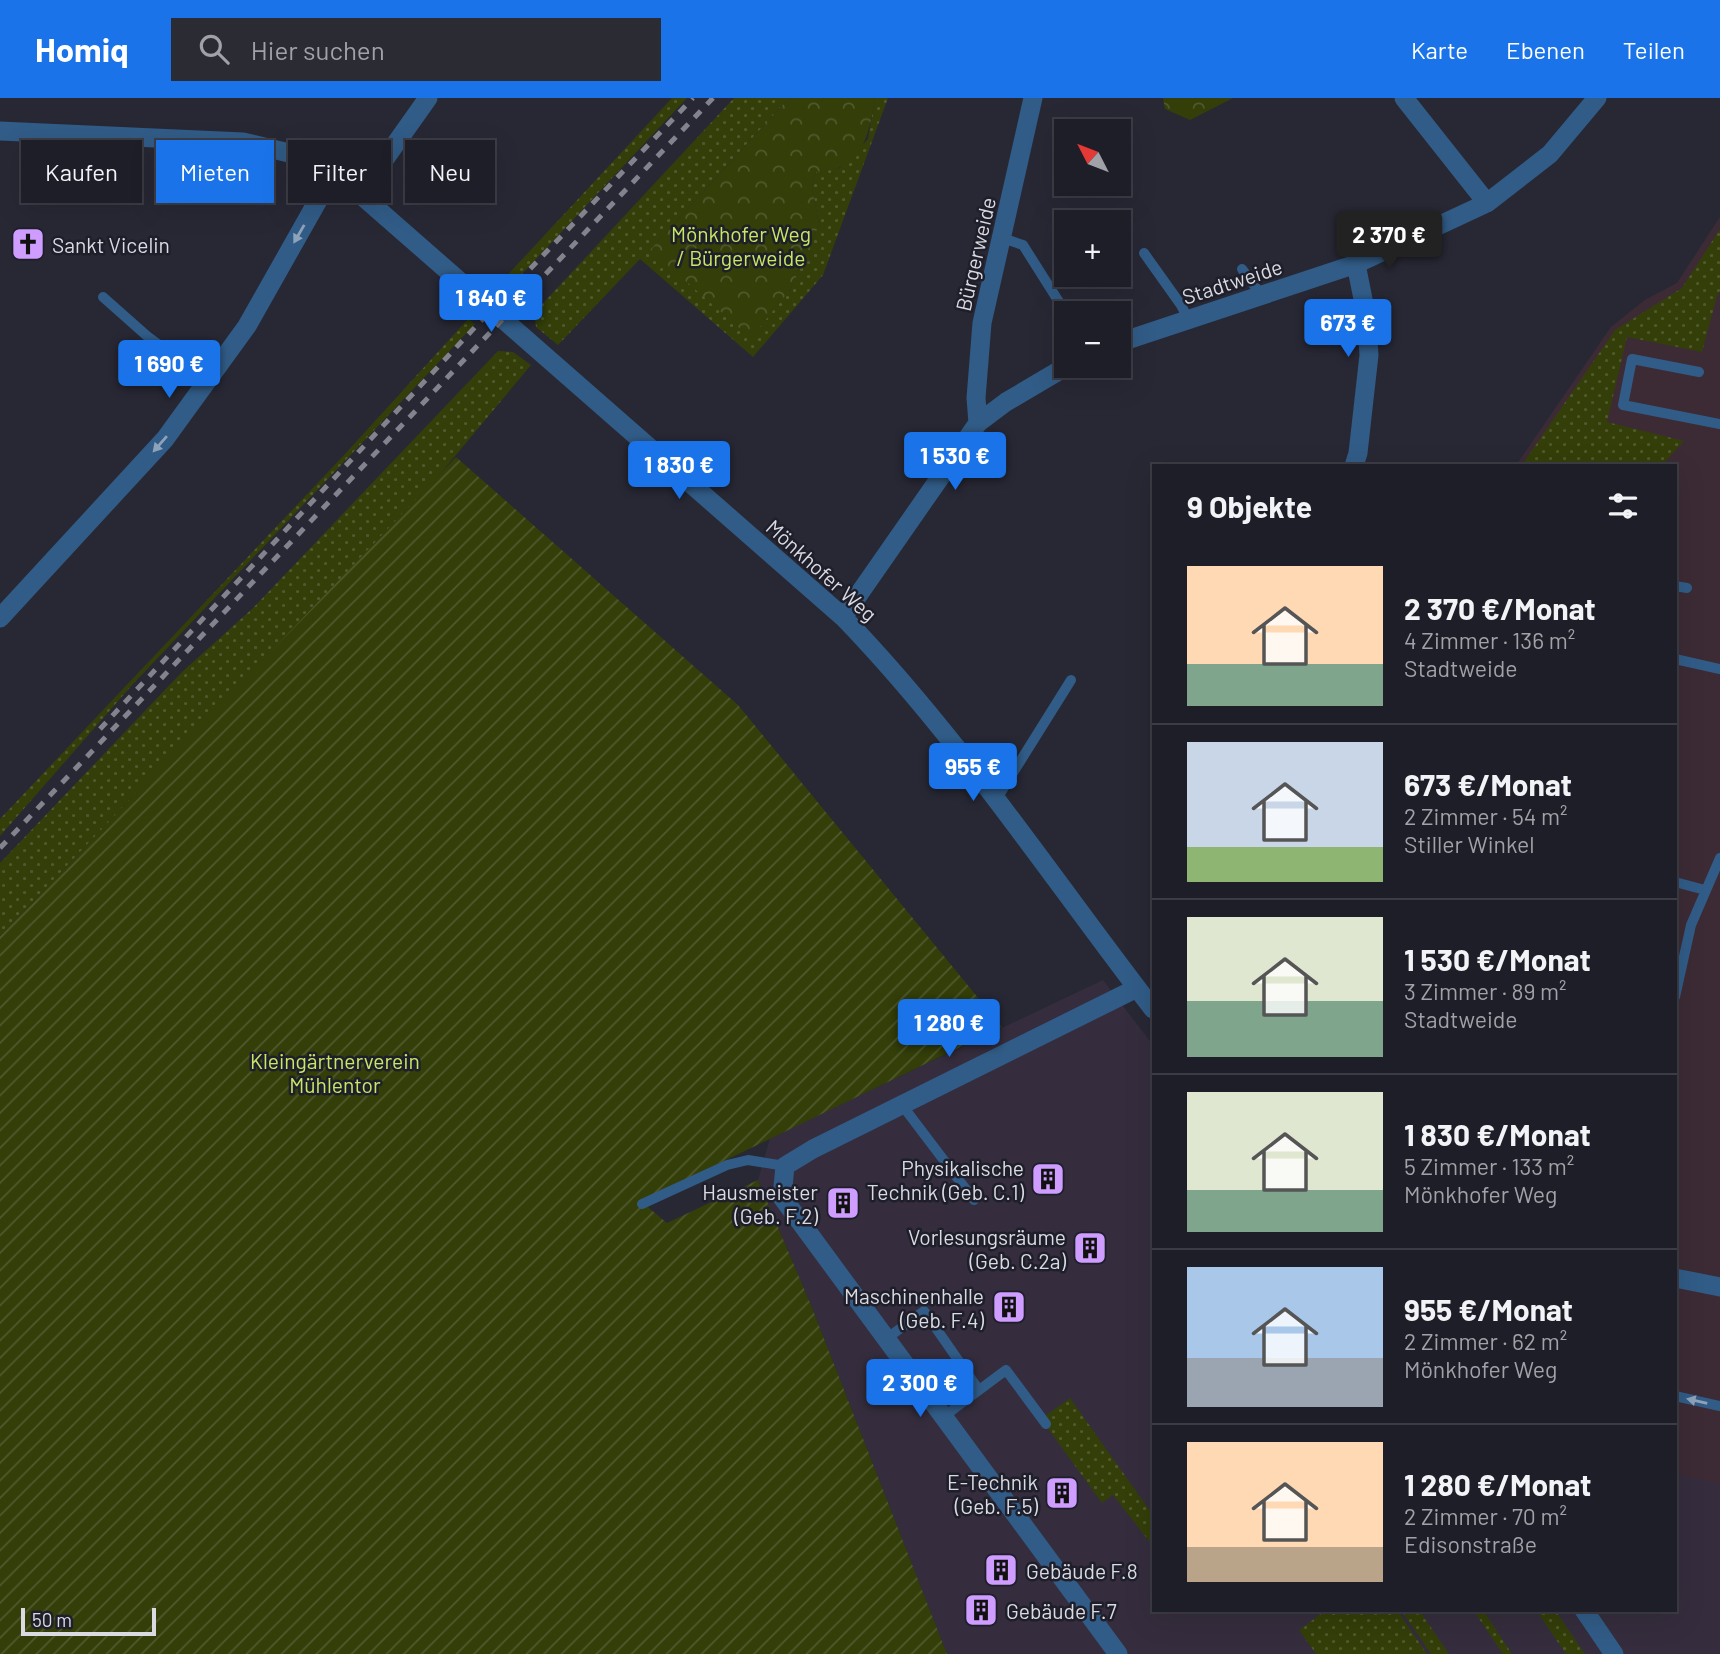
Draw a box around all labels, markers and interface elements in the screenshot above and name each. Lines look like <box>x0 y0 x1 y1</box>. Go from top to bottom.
search box <box>171 18 661 81</box>
text: Homiq <box>35 29 129 69</box>
icon: search <box>195 30 233 68</box>
text: Hier suchen <box>251 34 385 65</box>
text: Karte <box>1411 35 1468 64</box>
text: Ebenen <box>1506 35 1585 64</box>
text: Teilen <box>1623 35 1685 64</box>
north arrow <box>1054 119 1130 196</box>
map controls <box>1054 119 1131 378</box>
chip: Kaufen <box>21 140 142 203</box>
chip: Mieten <box>156 140 274 203</box>
chip: Filter <box>288 140 391 203</box>
chip: Neu <box>405 140 495 203</box>
street label: Bürgerweide <box>950 195 1000 313</box>
button: + <box>1054 210 1131 287</box>
pin: 2 370 € <box>1324 212 1454 271</box>
text: 2 370 € <box>1352 220 1426 248</box>
park label: Mönkhofer Weg / Bürgerweide <box>671 221 811 270</box>
church icon: Sankt Vicelin <box>9 225 47 263</box>
one-way arrow <box>293 225 305 244</box>
place label: Sankt Vicelin <box>52 232 170 257</box>
street label: Stadtweide <box>1179 253 1285 309</box>
pin: 1 840 € <box>426 274 556 334</box>
text: 1 840 € <box>455 283 527 311</box>
pin: 673 € <box>1299 300 1397 359</box>
button: − <box>1054 301 1131 378</box>
text: 673 € <box>1320 308 1376 336</box>
pin: 1 690 € <box>104 341 234 400</box>
text: 1 690 € <box>134 349 204 377</box>
pin: 1 530 € <box>890 432 1020 492</box>
one-way arrow <box>153 436 168 453</box>
text: 1 530 € <box>920 441 990 469</box>
pin: 1 830 € <box>614 442 744 501</box>
text: 1 830 € <box>644 450 714 478</box>
icon: filters <box>1604 487 1642 525</box>
text: 9 Objekte <box>1187 488 1312 524</box>
street label: Mönkhofer Weg <box>762 514 882 626</box>
text: 2 370 €/Monat <box>1404 590 1596 626</box>
icon: home <box>1243 594 1327 678</box>
text: 4 Zimmer · 136 m² <box>1404 626 1575 654</box>
text: Stadtweide <box>1404 654 1518 682</box>
pin: 955 € <box>924 744 1022 803</box>
text: 955 € <box>945 752 1001 780</box>
text: 673 €/Monat <box>1404 766 1572 802</box>
icon: home <box>1243 770 1327 854</box>
text: 2 Zimmer · 54 m² <box>1404 802 1568 830</box>
text: Stiller Winkel <box>1404 830 1535 858</box>
text: 1 530 €/Monat <box>1404 941 1591 977</box>
icon: home <box>1243 945 1327 1029</box>
text: 3 Zimmer · 89 m² <box>1404 977 1567 1005</box>
pin: 1 280 € <box>884 1000 1014 1059</box>
text: Stadtweide <box>1404 1005 1518 1033</box>
text: 1 280 € <box>914 1008 984 1036</box>
park label: Kleingärtnerverein Mühlentor <box>250 1048 420 1097</box>
text: 1 830 €/Monat <box>1404 1116 1591 1152</box>
icon: home <box>1243 1120 1327 1204</box>
text: 5 Zimmer · 133 m² <box>1404 1152 1574 1180</box>
place label: Physikalische Technik (Geb. C.1) <box>867 1155 1025 1204</box>
building icon: Physikalische Technik (Geb. C.1) <box>1029 1160 1067 1198</box>
place label: Hausmeister (Geb. F.2) <box>702 1179 819 1228</box>
text: Mönkhofer Weg <box>1404 1180 1557 1208</box>
building icon: Hausmeister (Geb. F.2) <box>824 1184 862 1222</box>
place label: Vorlesungsräume (Geb. C.2a) <box>908 1224 1067 1273</box>
building icon: Vorlesungsräume (Geb. C.2a) <box>1071 1229 1109 1267</box>
place label: Maschinenhalle (Geb. F.4) <box>844 1283 985 1332</box>
building icon: Maschinenhalle (Geb. F.4) <box>990 1288 1028 1326</box>
text: 955 €/Monat <box>1404 1291 1573 1327</box>
icon: home <box>1243 1295 1327 1379</box>
text: 2 Zimmer · 62 m² <box>1404 1327 1567 1355</box>
text: Mönkhofer Weg <box>1404 1355 1557 1383</box>
pin: 2 300 € <box>855 1360 985 1419</box>
text: 2 300 € <box>882 1368 958 1396</box>
one-way arrow <box>1686 1395 1708 1406</box>
text: 1 280 €/Monat <box>1404 1466 1591 1502</box>
place label: E-Technik (Geb. F.5) <box>947 1469 1039 1518</box>
icon: home <box>1243 1470 1327 1554</box>
building icon: E-Technik (Geb. F.5) <box>1043 1474 1081 1512</box>
text: 2 Zimmer · 70 m² <box>1404 1502 1567 1530</box>
text: Edisonstraße <box>1404 1530 1537 1558</box>
building icon: Gebäude F.8 <box>982 1551 1020 1589</box>
place label: Gebäude F.8 <box>1026 1558 1138 1583</box>
building icon: Gebäude F.7 <box>962 1591 1000 1629</box>
place label: Gebäude F.7 <box>1006 1598 1117 1623</box>
scale bar <box>21 1605 156 1637</box>
text: 50 m <box>32 1608 72 1631</box>

